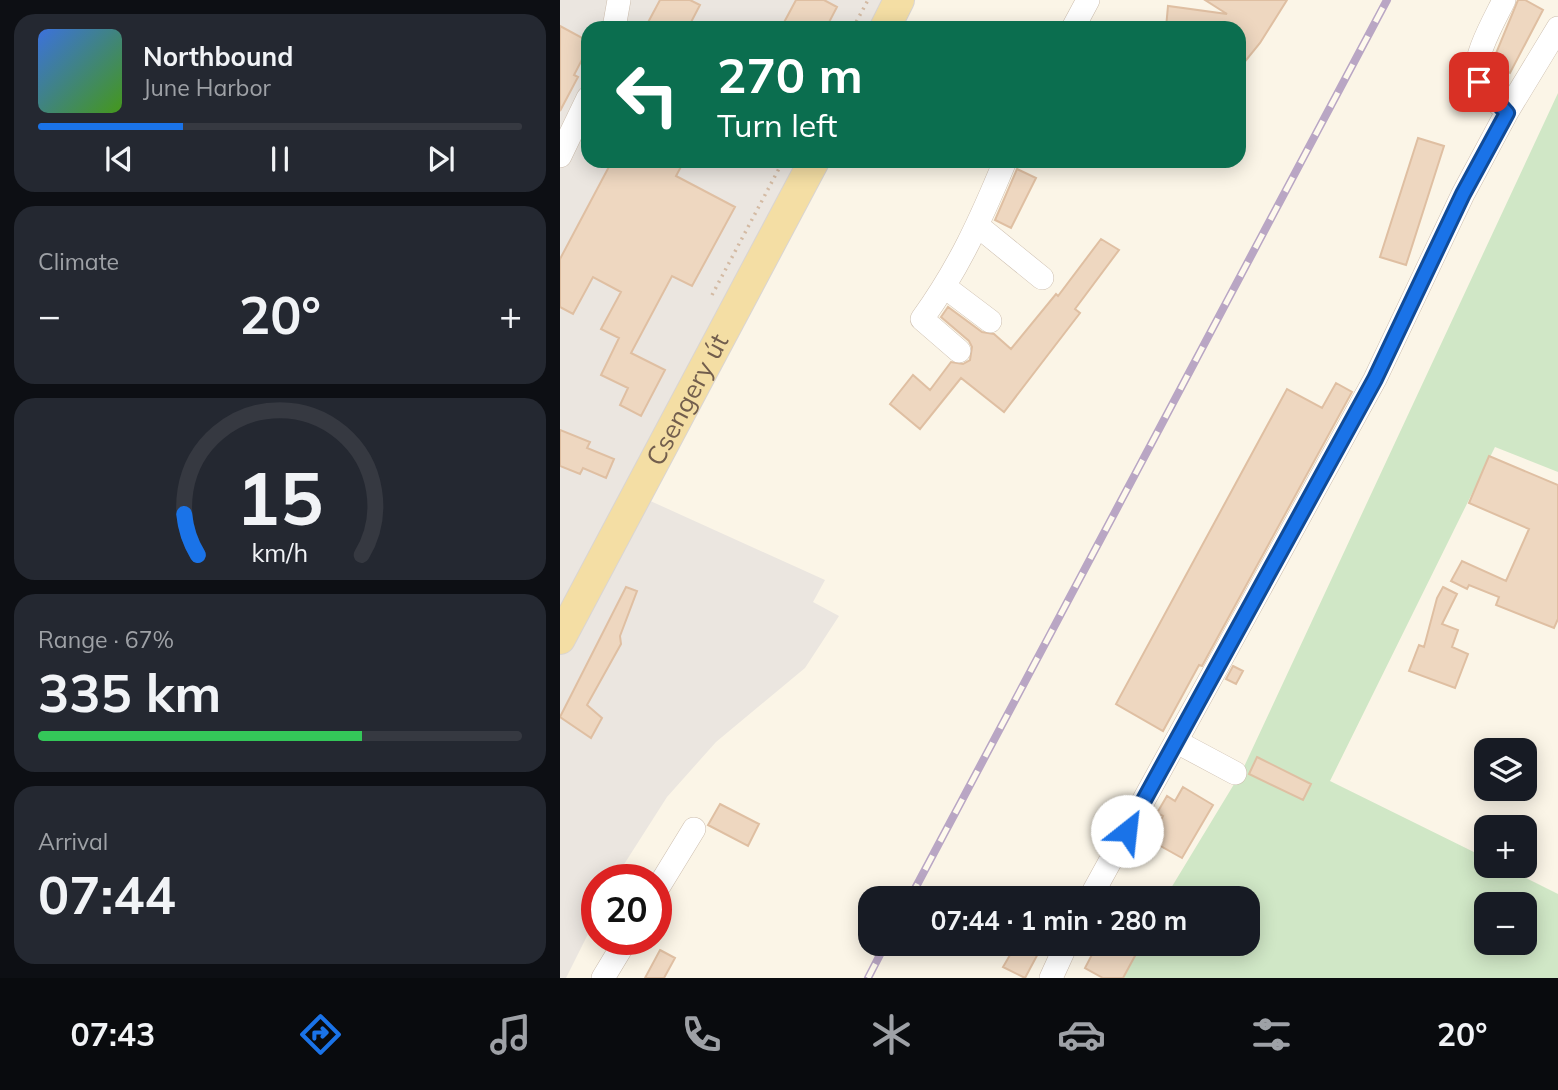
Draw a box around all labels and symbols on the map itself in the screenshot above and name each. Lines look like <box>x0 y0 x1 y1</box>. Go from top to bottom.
pin <box>1449 52 1509 112</box>
street label: Csengery út <box>638 328 735 471</box>
position arrow <box>1090 794 1164 868</box>
speed limit sign: 20 <box>581 864 672 955</box>

